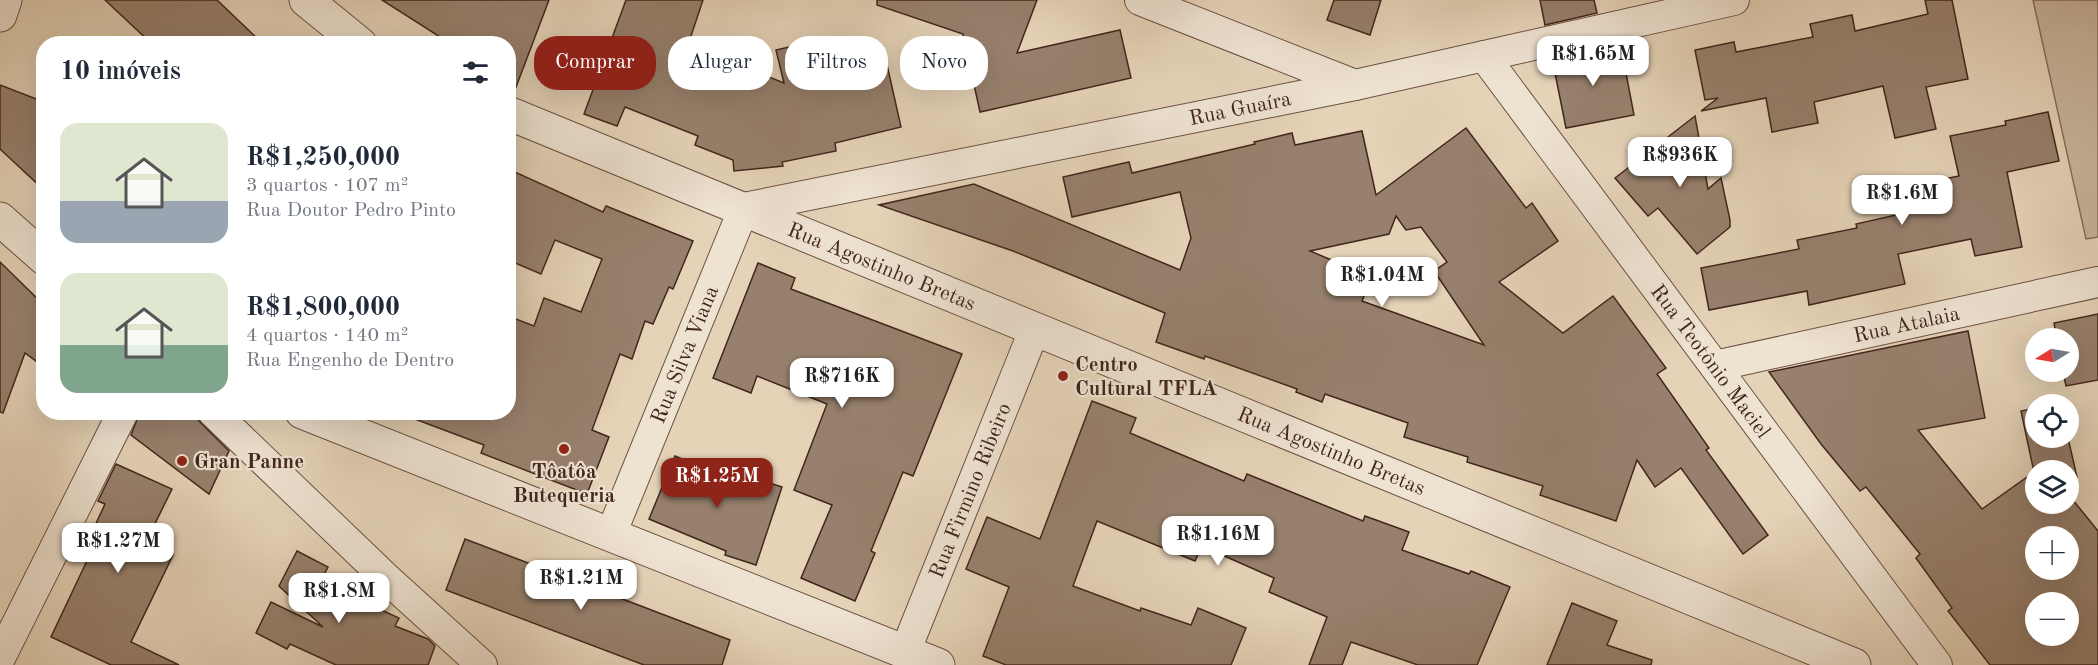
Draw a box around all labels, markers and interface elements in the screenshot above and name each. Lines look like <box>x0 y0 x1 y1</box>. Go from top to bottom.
chip: Comprar <box>534 36 656 90</box>
chip: Alugar <box>668 36 773 90</box>
chip: Filtros <box>785 36 888 90</box>
chip: Novo <box>900 36 988 90</box>
pin: R$1.65M <box>1538 36 1648 87</box>
text: R$1.65M <box>1551 45 1635 65</box>
icon: filters <box>459 56 492 89</box>
text: 10 imóveis <box>60 59 181 85</box>
street label: Rua Guaíra <box>1187 89 1293 130</box>
pin: R$936K <box>1631 137 1729 188</box>
text: R$1,250,000 <box>246 145 400 171</box>
text: R$936K <box>1642 146 1718 166</box>
icon: home <box>108 147 180 219</box>
pin: R$1.6M <box>1853 175 1951 226</box>
text: 3 quartos · 107 m² <box>246 176 408 196</box>
text: R$1.6M <box>1866 184 1938 204</box>
text: Rua Doutor Pedro Pinto <box>246 201 456 221</box>
street label: Rua Agostinho Bretas <box>784 220 978 316</box>
pin: R$1.04M <box>1327 257 1437 308</box>
text: R$1.04M <box>1340 266 1424 286</box>
street label: Rua Teotônio Maciel <box>1646 281 1774 443</box>
street label: Rua Silva Viana <box>648 283 723 427</box>
text: R$1,800,000 <box>246 295 400 321</box>
icon: home <box>108 297 180 369</box>
street label: Rua Atalaia <box>1852 304 1962 347</box>
text: 4 quartos · 140 m² <box>246 326 408 346</box>
north arrow <box>2025 328 2079 382</box>
map controls <box>2025 328 2079 646</box>
text: Rua Engenho de Dentro <box>246 351 454 371</box>
place label: Centro Cultural TFLA <box>1075 355 1217 400</box>
pin: R$716K <box>793 358 891 409</box>
text: R$716K <box>804 367 880 387</box>
marker: Centro Cultural TFLA <box>1056 369 1070 383</box>
button: locate <box>2025 394 2079 448</box>
street label: Rua Firmino Ribeiro <box>927 400 1016 582</box>
street label: Rua Agostinho Bretas <box>1234 404 1428 500</box>
marker: Tôatôa Butequeria <box>557 442 571 456</box>
place label: Gran Panne <box>194 452 304 473</box>
marker: Gran Panne <box>175 454 189 468</box>
pin: R$1.25M <box>662 458 772 509</box>
button: layers <box>2025 460 2079 514</box>
place label: Tôatôa Butequeria <box>513 462 616 507</box>
text: R$1.25M <box>675 467 759 487</box>
pin: R$1.16M <box>1163 516 1273 567</box>
pin: R$1.27M <box>63 523 173 574</box>
text: R$1.16M <box>1176 525 1260 545</box>
button: + <box>2025 526 2079 580</box>
text: R$1.27M <box>76 532 160 552</box>
pin: R$1.21M <box>526 560 636 611</box>
text: R$1.21M <box>539 569 623 589</box>
pin: R$1.8M <box>290 573 388 624</box>
text: R$1.8M <box>303 582 375 602</box>
button: − <box>2025 592 2079 646</box>

